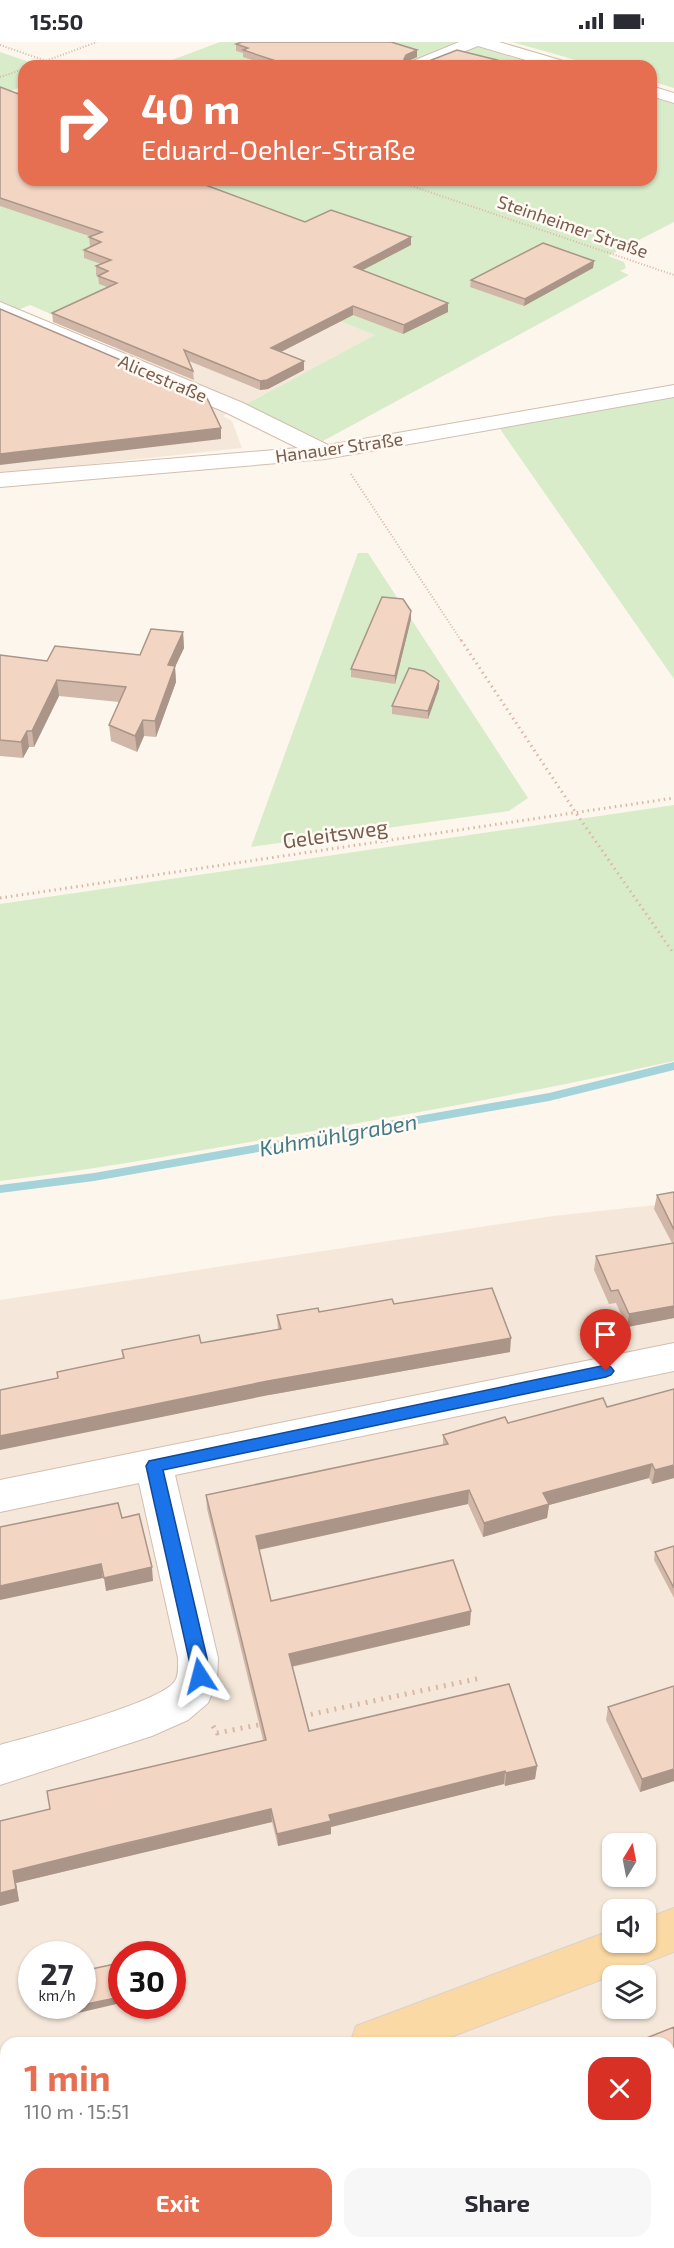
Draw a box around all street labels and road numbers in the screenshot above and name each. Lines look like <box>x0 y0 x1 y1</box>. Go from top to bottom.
street label: Steinheimer Straße <box>495 190 651 262</box>
street label: Alicestraße <box>115 349 211 407</box>
street label: Hanauer Straße <box>274 427 404 467</box>
street label: Geleitsweg <box>281 813 390 853</box>

